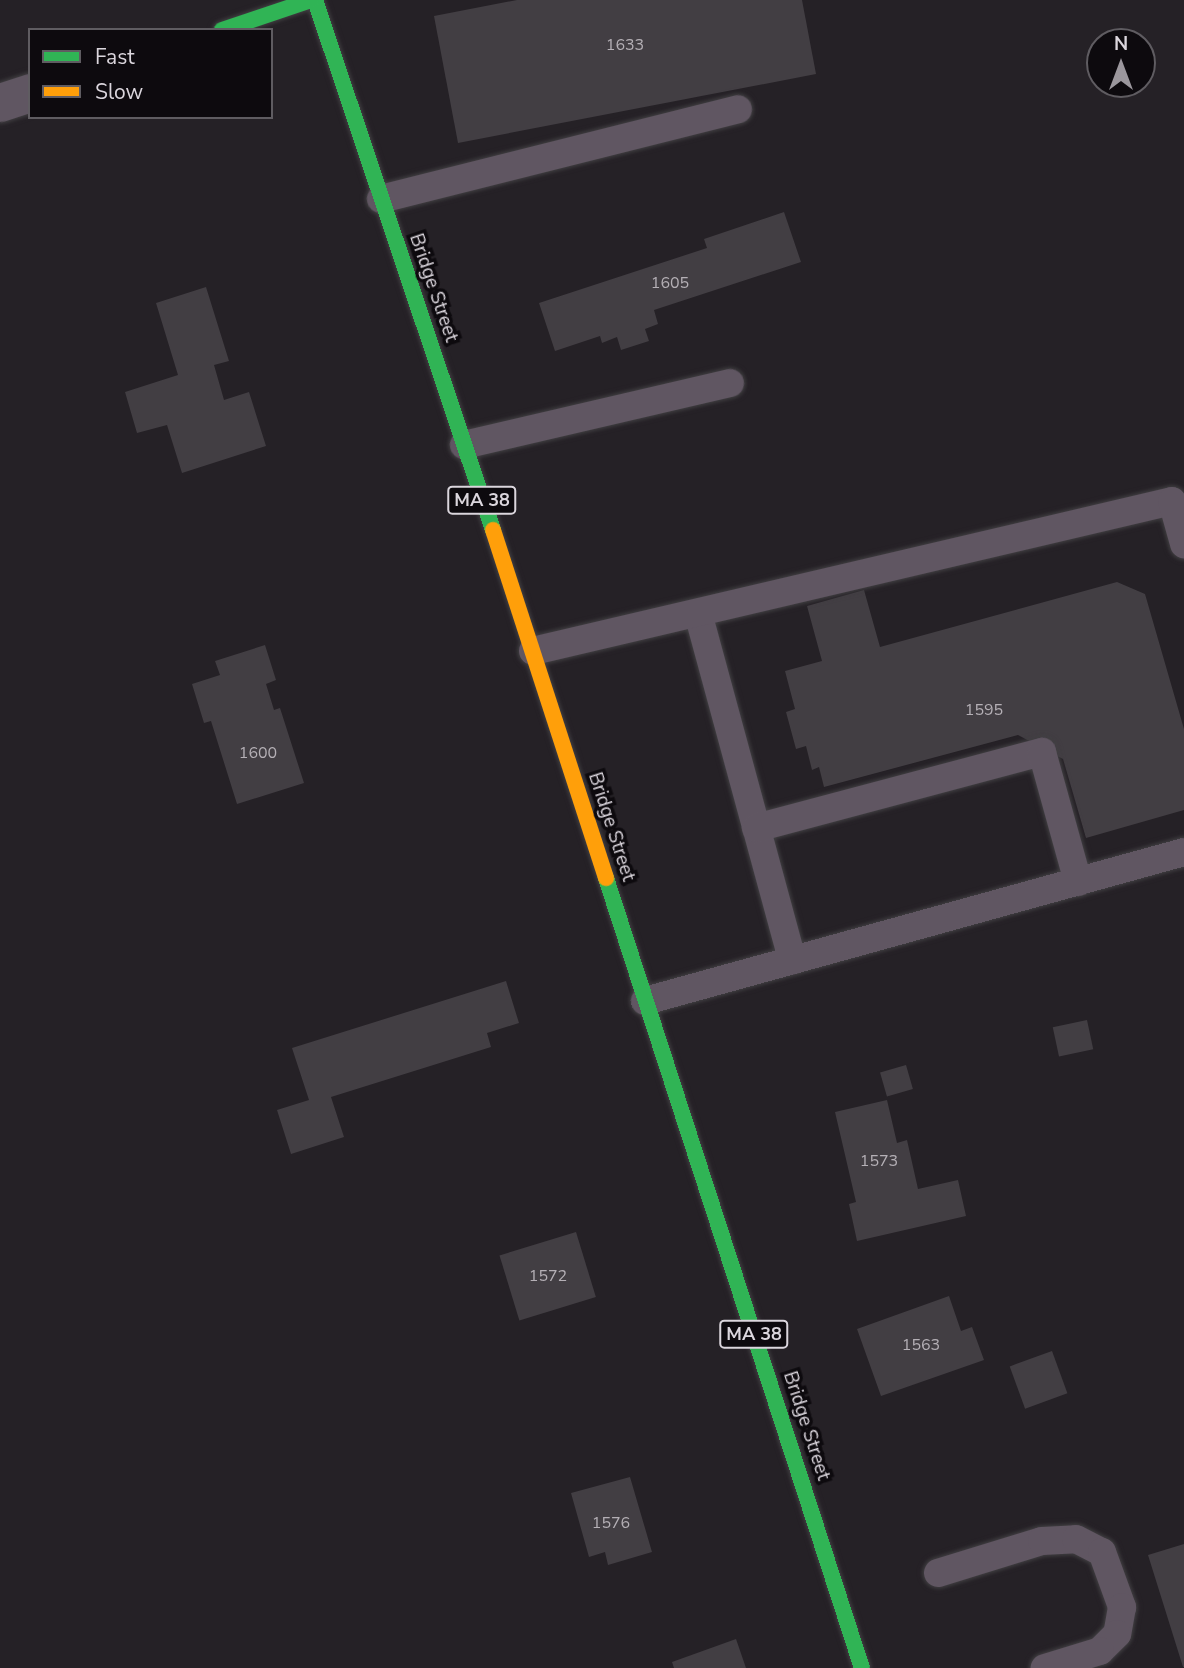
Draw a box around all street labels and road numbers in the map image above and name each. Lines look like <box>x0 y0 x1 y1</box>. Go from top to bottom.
street label: Bridge Street <box>404 231 462 345</box>
road number: MA 38 <box>447 486 517 514</box>
street label: Bridge Street <box>583 770 639 884</box>
road number: MA 38 <box>719 1320 789 1349</box>
street label: Bridge Street <box>778 1369 834 1483</box>

